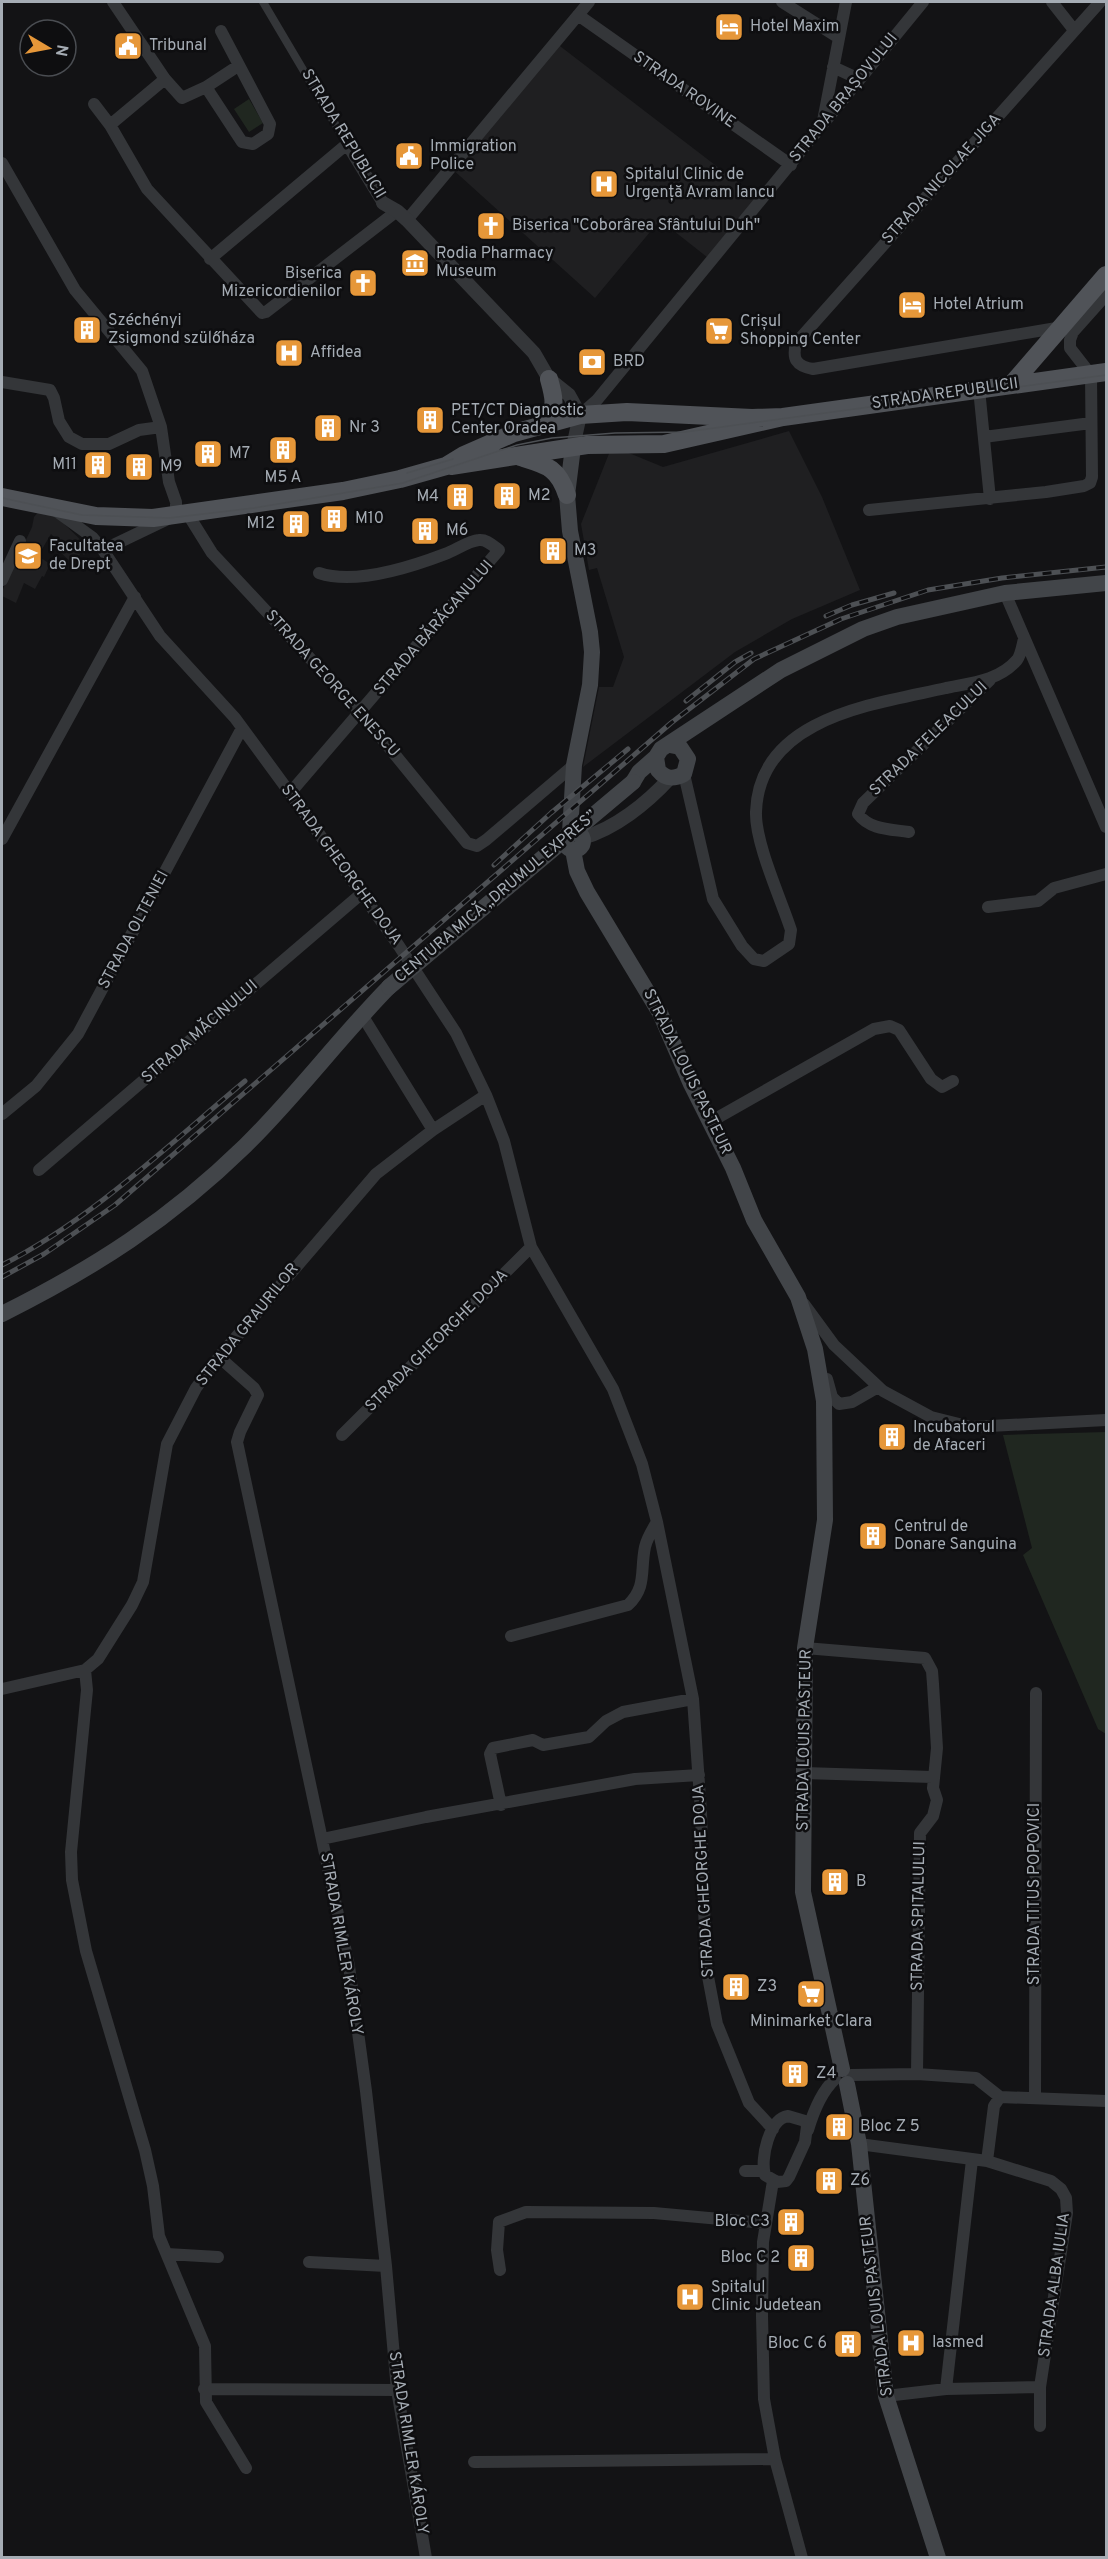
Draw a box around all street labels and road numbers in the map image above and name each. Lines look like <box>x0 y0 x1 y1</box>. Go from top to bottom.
street label: STRADA BRAȘOVULUI <box>786 29 902 167</box>
street label: STRADA ROVINE <box>629 47 739 133</box>
street label: STRADA REPUBLICII <box>296 66 390 202</box>
street label: STRADA NICOLAE JIGA <box>878 109 1006 248</box>
street label: STRADA REPUBLICII <box>870 374 1020 414</box>
street label: STRADA BĂRĂGANULUI <box>368 555 498 700</box>
street label: STRADA GEORGE ENESCU <box>261 606 403 762</box>
street label: STRADA FELEACULUI <box>866 677 992 801</box>
street label: STRADA GHEORGHE DOJA <box>276 781 406 949</box>
street label: CENTURA MICĂ „DRUMUL EXPRES” <box>389 805 601 988</box>
street label: STRADA OLTENIEI <box>94 867 174 993</box>
street label: STRADA MĂCINULUI <box>136 975 262 1088</box>
street label: STRADA LOUIS PASTEUR <box>638 986 736 1158</box>
street label: STRADA GRAURILOR <box>192 1260 304 1390</box>
street label: STRADA GHEORGHE DOJA <box>361 1265 513 1417</box>
street label: STRADA LOUIS PASTEUR <box>793 1649 817 1831</box>
street label: STRADA GHEORGHE DOJA <box>689 1784 719 1978</box>
street label: STRADA TITUS POPOVICI <box>1025 1803 1045 1985</box>
street label: STRADA SPITALULUI <box>908 1841 930 1991</box>
street label: STRADA RIMLER KÁROLY <box>315 1851 369 2037</box>
street label: STRADA ALBA IULIA <box>1035 2211 1075 2359</box>
street label: STRADA LOUIS PASTEUR <box>856 2215 898 2397</box>
street label: STRADA RIMLER KÁROLY <box>384 2350 434 2536</box>

